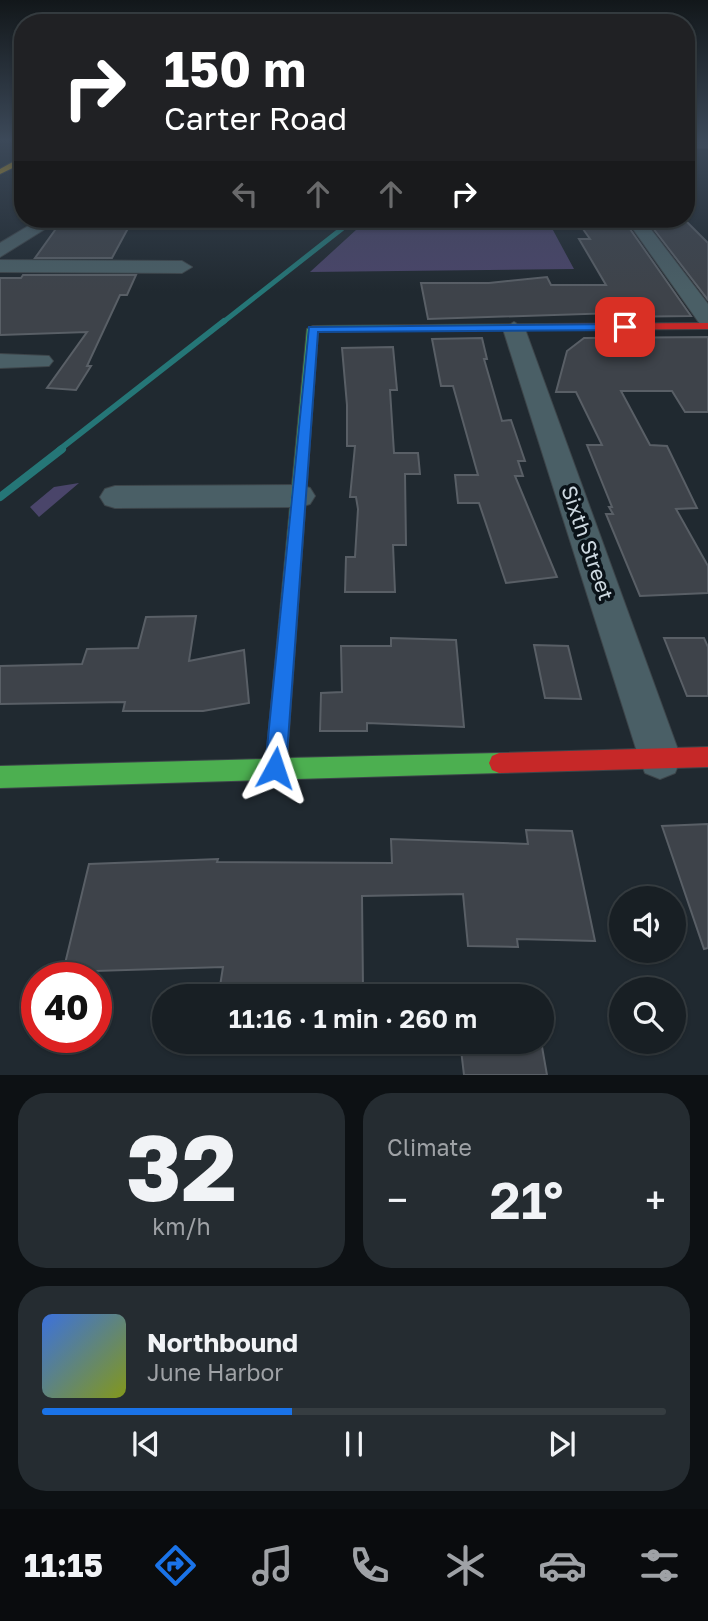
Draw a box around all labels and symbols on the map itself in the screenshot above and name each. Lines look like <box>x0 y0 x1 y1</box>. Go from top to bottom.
pin <box>595 297 655 357</box>
street label: Sixth Street <box>556 482 620 604</box>
position arrow <box>238 731 312 805</box>
speed limit sign: 40 <box>21 962 112 1053</box>

